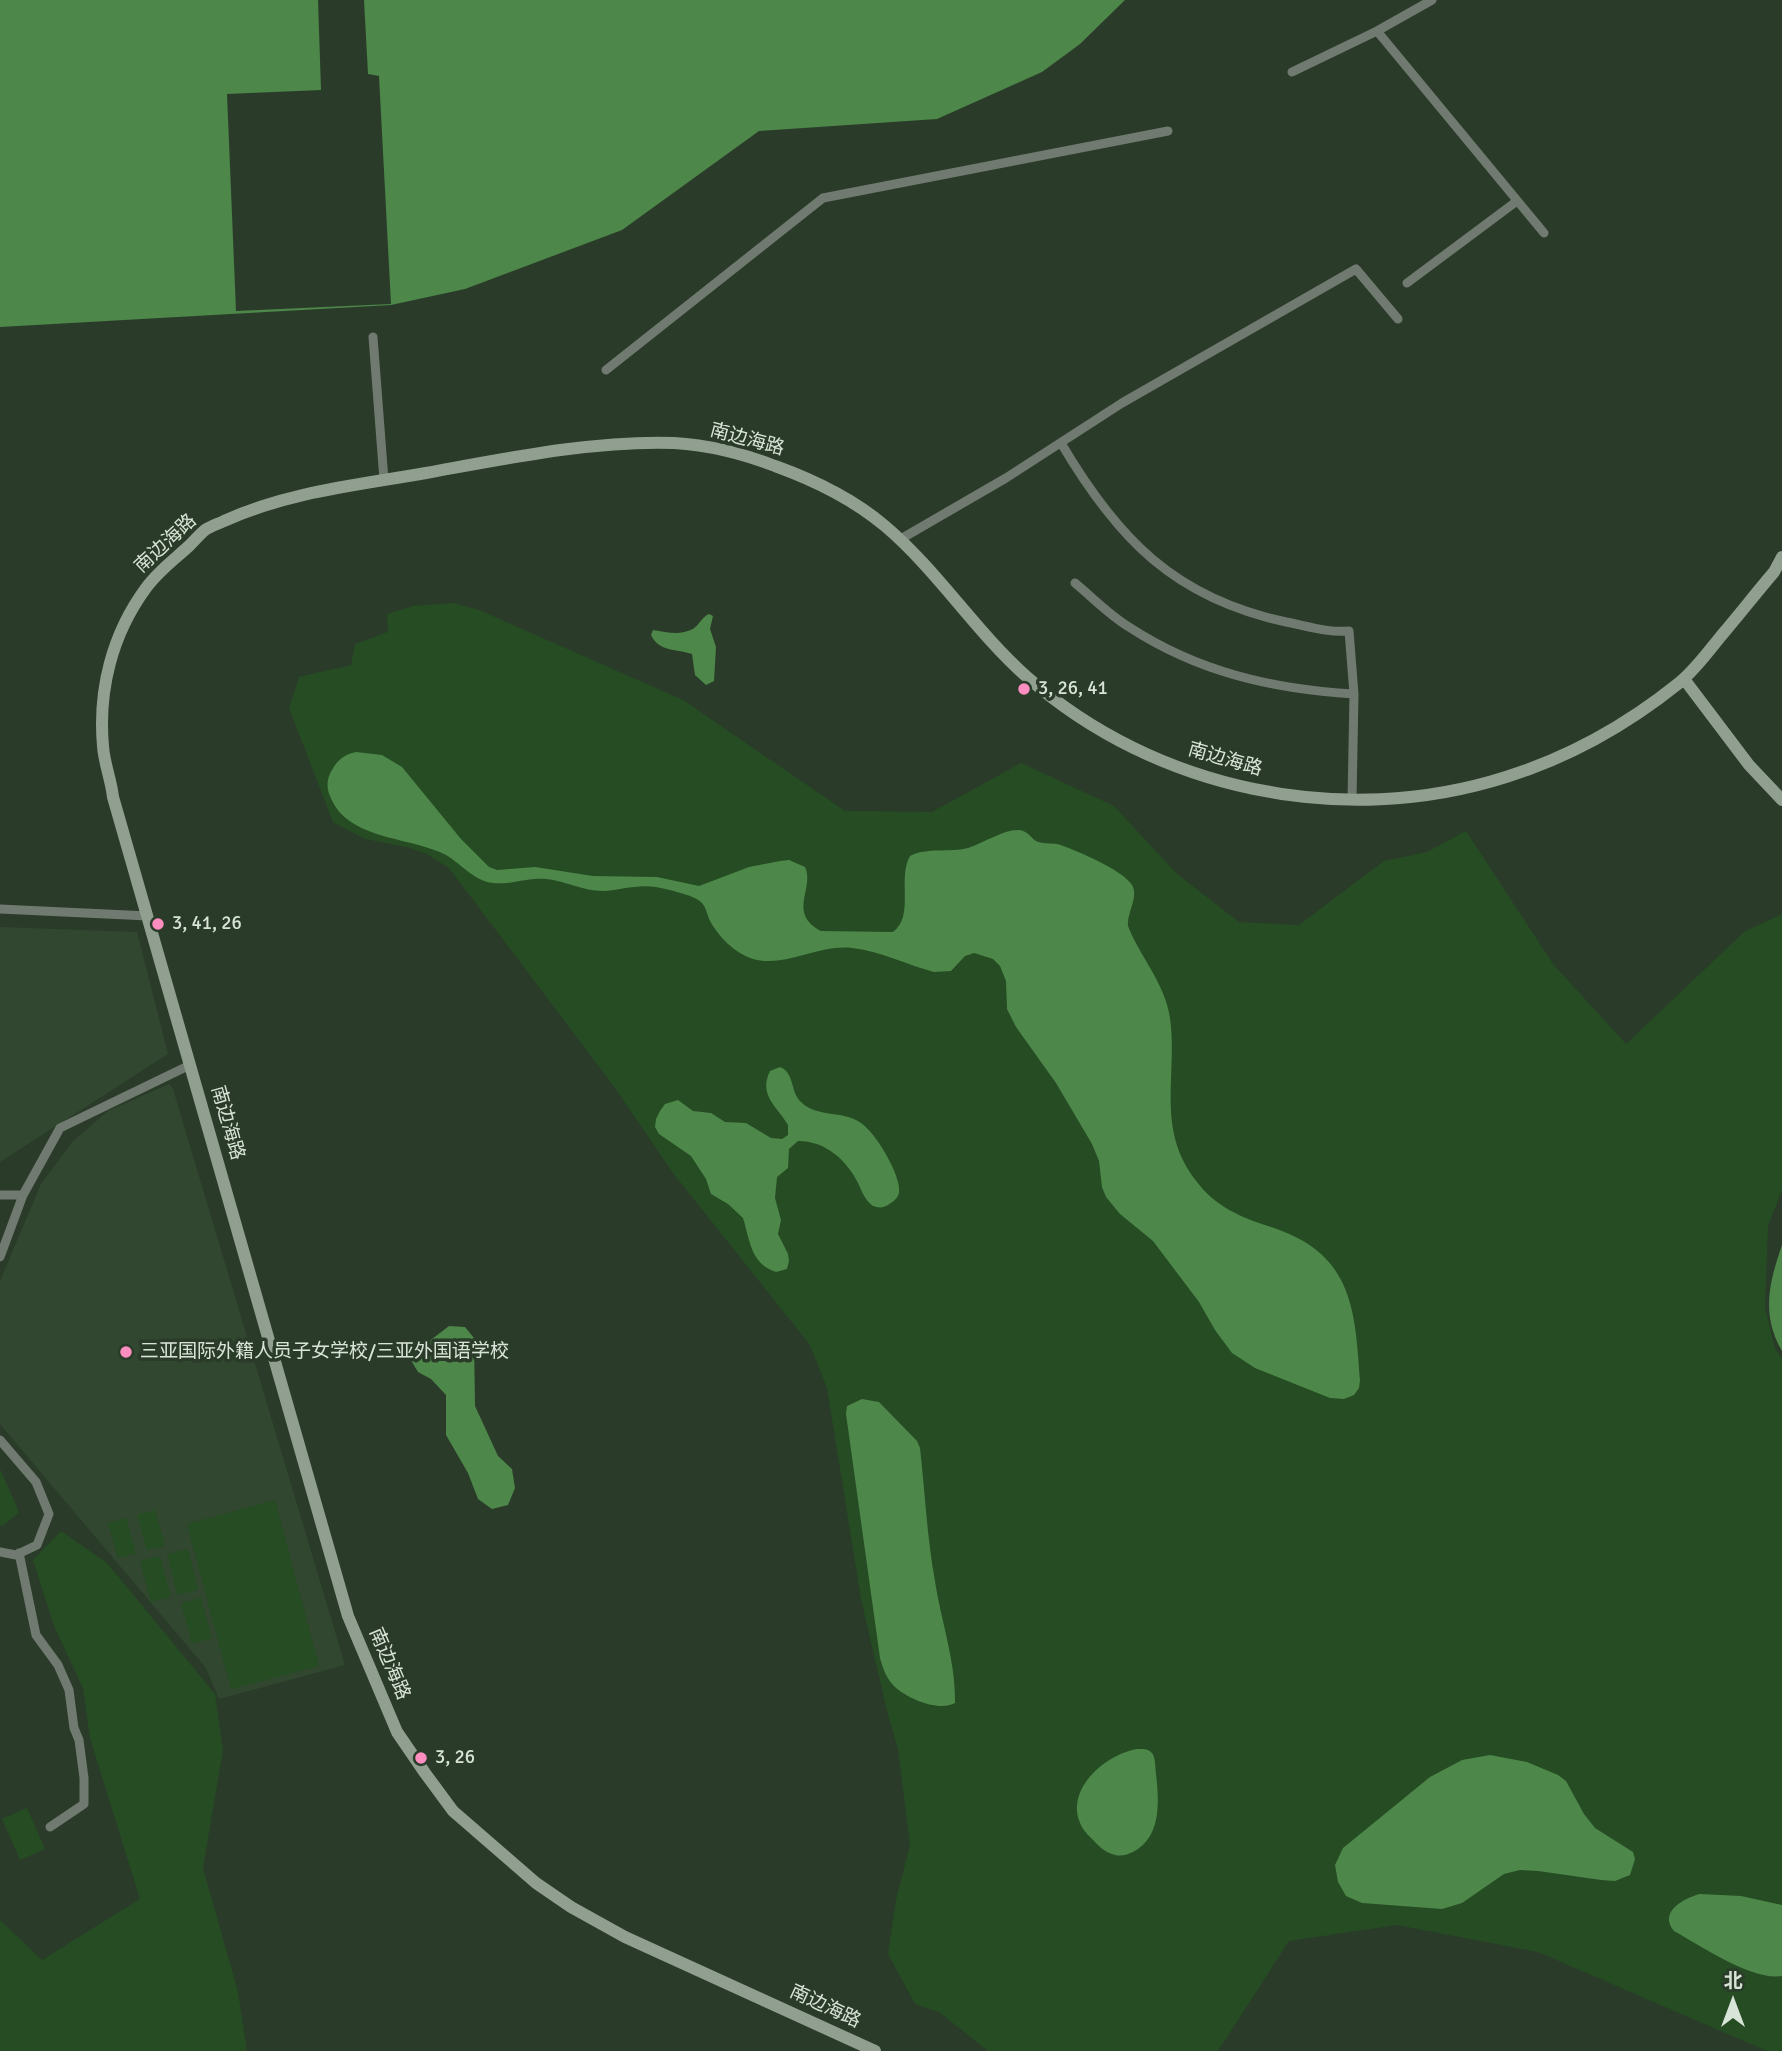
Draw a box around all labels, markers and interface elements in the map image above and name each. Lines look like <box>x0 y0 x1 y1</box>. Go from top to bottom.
street label: 南边海路 <box>707 419 787 461</box>
street label: 南边海路 <box>130 510 202 578</box>
place label: 3, 26, 41 <box>1038 678 1108 700</box>
marker: 3, 26, 41 <box>1016 681 1032 697</box>
street label: 南边海路 <box>1185 739 1265 781</box>
place label: 3, 41, 26 <box>172 913 242 935</box>
marker: 3, 41, 26 <box>150 916 166 932</box>
street label: 南边海路 <box>206 1083 248 1163</box>
place label: 三亚国际外籍人员子女学校/三亚外国语学校 <box>140 1341 509 1363</box>
marker: 三亚国际外籍人员子女学校/三亚外国语学校 <box>118 1344 134 1360</box>
street label: 南边海路 <box>364 1625 414 1703</box>
place label: 3, 26 <box>435 1747 475 1769</box>
marker: 3, 26 <box>413 1750 429 1766</box>
north arrow <box>1698 1967 1768 2037</box>
text: 北 <box>1723 1969 1743 1993</box>
street label: 南边海路 <box>786 1981 864 2033</box>

